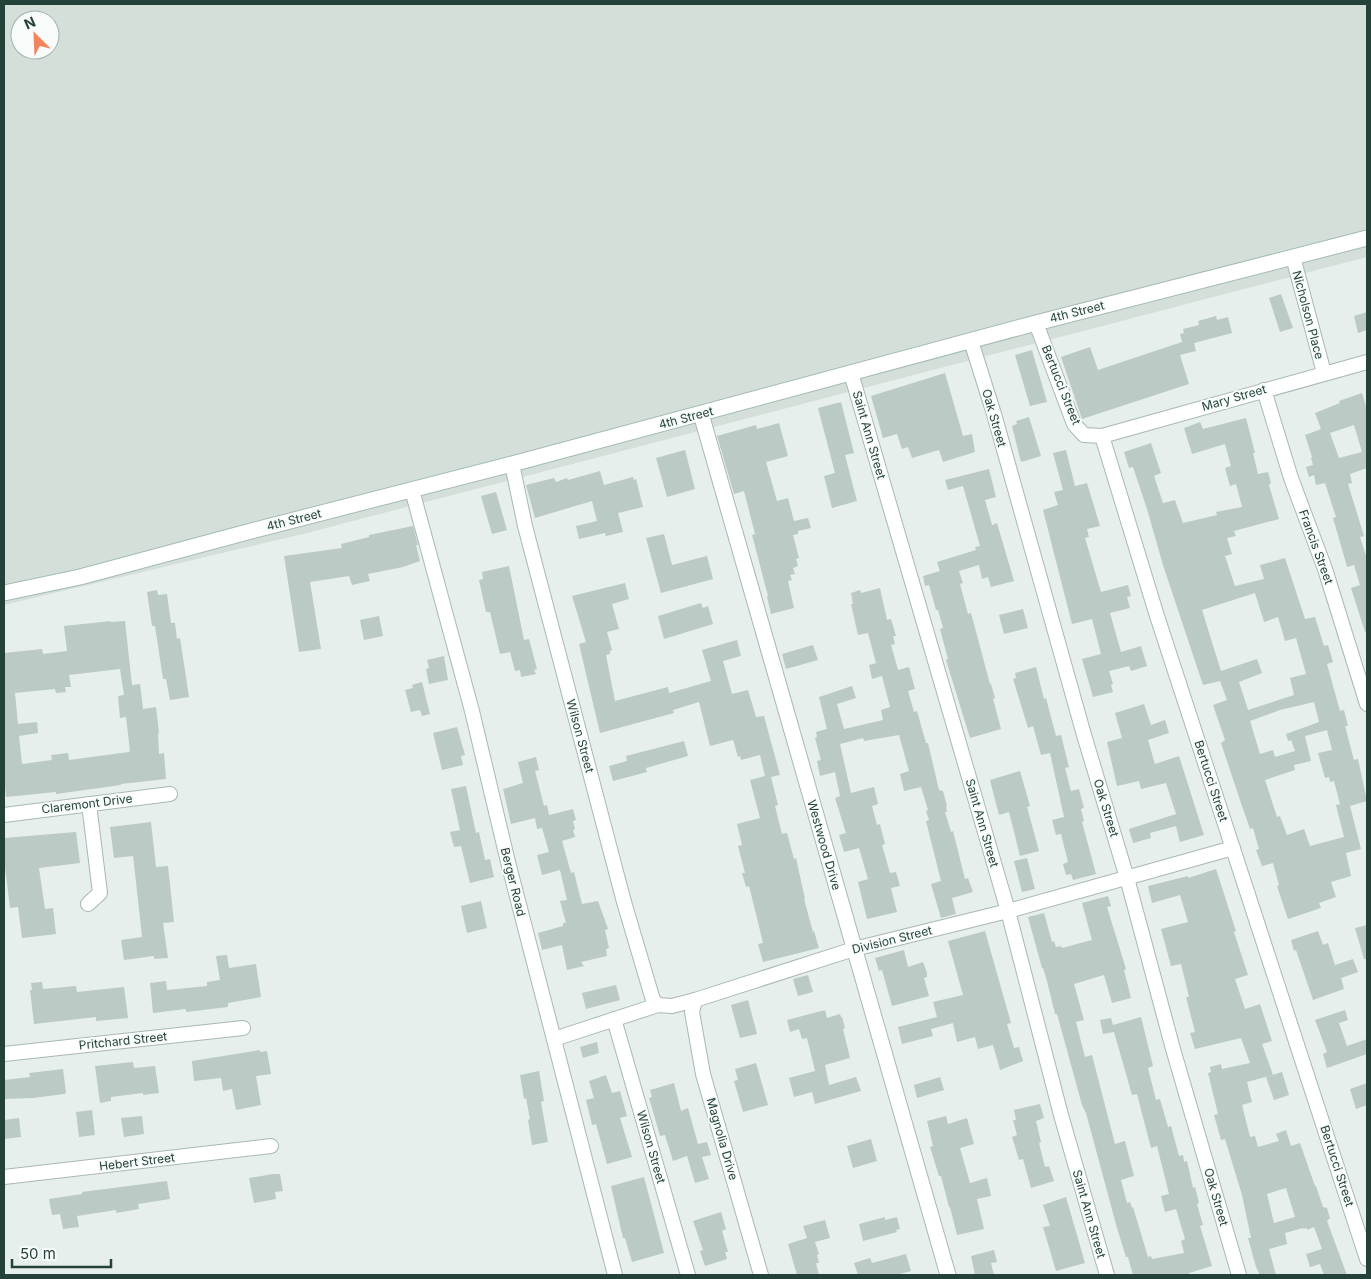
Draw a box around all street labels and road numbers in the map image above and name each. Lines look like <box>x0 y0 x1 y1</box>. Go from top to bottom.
street label: Nicholson Place <box>1289 269 1328 361</box>
street label: 4th Street <box>1048 297 1106 326</box>
street label: Bertucci Street <box>1039 343 1084 427</box>
street label: Mary Street <box>1200 381 1268 414</box>
street label: Oak Street <box>979 387 1010 449</box>
street label: Saint Ann Street <box>850 389 889 481</box>
street label: 4th Street <box>657 403 715 432</box>
street label: 4th Street <box>265 505 323 534</box>
street label: Francis Street <box>1296 507 1337 586</box>
street label: Wilson Street <box>563 697 598 774</box>
street label: Bertucci Street <box>1191 738 1232 823</box>
street label: Saint Ann Street <box>963 777 1002 869</box>
street label: Oak Street <box>1091 777 1122 839</box>
street label: Claremont Drive <box>41 790 133 817</box>
street label: Westwood Drive <box>804 798 845 892</box>
street label: Berger Road <box>498 846 529 918</box>
street label: Division Street <box>850 922 934 957</box>
street label: Pritchard Street <box>78 1028 168 1053</box>
street label: Magnolia Drive <box>704 1096 741 1182</box>
street label: Wilson Street <box>634 1109 669 1185</box>
street label: Bertucci Street <box>1317 1123 1358 1208</box>
street label: Hebert Street <box>98 1149 176 1174</box>
street label: Oak Street <box>1201 1166 1232 1228</box>
street label: Saint Ann Street <box>1070 1168 1109 1260</box>

